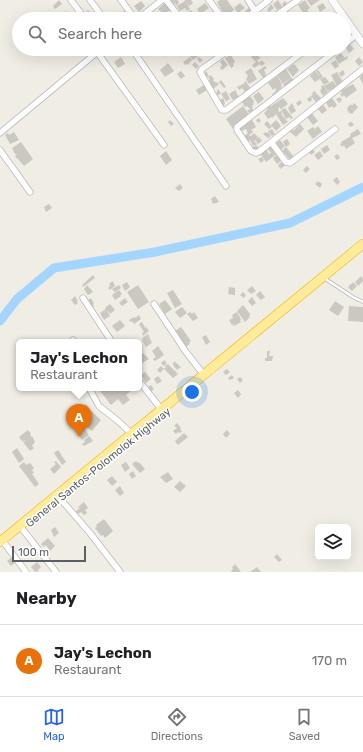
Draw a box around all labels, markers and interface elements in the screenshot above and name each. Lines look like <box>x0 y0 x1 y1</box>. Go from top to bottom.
search box <box>12 12 351 56</box>
icon: search <box>26 23 48 45</box>
text: Search here <box>58 25 142 43</box>
popup <box>16 339 142 391</box>
text: Jay's Lechon <box>30 349 128 367</box>
text: Restaurant <box>30 367 97 382</box>
your location <box>182 382 202 402</box>
pin: A <box>66 404 92 437</box>
street label: General Santos-Polomolok Highway <box>23 405 173 530</box>
map controls <box>315 524 351 560</box>
button: layers <box>315 524 351 560</box>
scale bar <box>12 544 86 563</box>
text: 100 m <box>18 546 49 559</box>
text: Nearby <box>16 588 77 608</box>
text: Jay's Lechon <box>54 644 152 662</box>
text: A <box>24 653 34 668</box>
text: 170 m <box>312 653 347 668</box>
text: Restaurant <box>54 662 121 677</box>
tab: Map <box>43 706 65 743</box>
tab: Directions <box>151 706 203 743</box>
tab: Saved <box>289 706 320 743</box>

